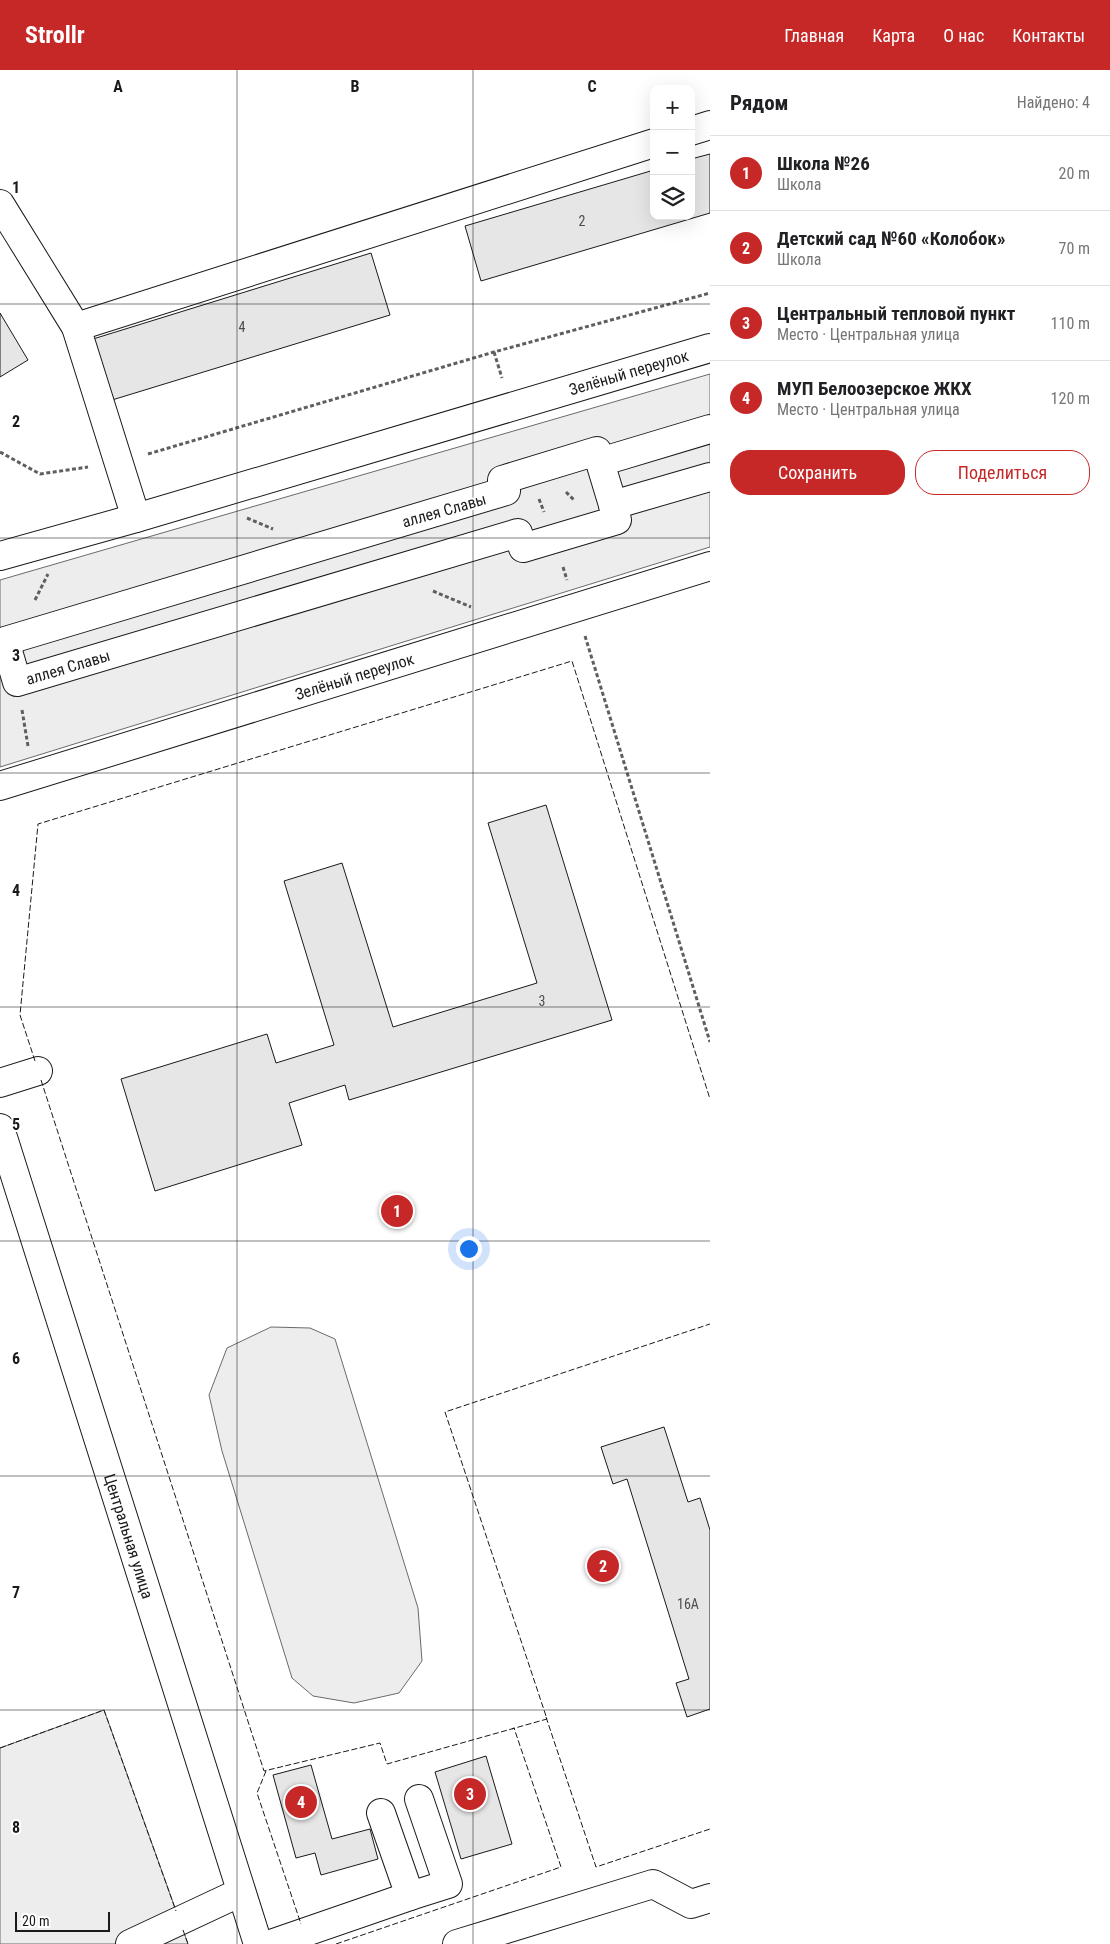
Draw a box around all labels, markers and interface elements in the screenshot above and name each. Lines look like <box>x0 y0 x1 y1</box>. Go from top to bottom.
text: Strollr <box>25 21 85 49</box>
text: Главная <box>784 25 844 46</box>
text: Карта <box>872 25 915 46</box>
text: О нас <box>943 25 984 46</box>
text: Контакты <box>1012 25 1085 46</box>
text: A <box>113 77 123 96</box>
text: B <box>351 77 360 96</box>
text: C <box>587 77 597 96</box>
map controls <box>650 85 695 220</box>
button: + <box>650 85 695 130</box>
text: Рядом <box>730 91 789 115</box>
text: Найдено: 4 <box>1017 93 1090 112</box>
button: − <box>650 130 695 175</box>
text: Школа №26 <box>777 152 870 175</box>
text: 1 <box>742 164 750 183</box>
text: 20 m <box>1058 164 1090 183</box>
button: layers <box>650 175 695 220</box>
text: Школа <box>777 175 821 194</box>
text: 1 <box>12 178 20 197</box>
house number: 2 <box>579 213 586 229</box>
text: Детский сад №60 «Колобок» <box>777 227 1005 250</box>
text: 2 <box>742 239 750 258</box>
text: 70 m <box>1058 239 1090 258</box>
text: Школа <box>777 250 821 269</box>
text: Центральный тепловой пункт <box>777 302 1015 325</box>
text: 3 <box>742 314 750 333</box>
text: 110 m <box>1051 314 1090 333</box>
house number: 4 <box>239 319 246 335</box>
text: Место · Центральная улица <box>777 325 960 344</box>
street label: Зелёный переулок <box>567 346 691 399</box>
text: МУП Белоозерское ЖКХ <box>777 377 972 400</box>
text: 4 <box>742 389 750 408</box>
text: 120 m <box>1051 389 1090 408</box>
text: Место · Центральная улица <box>777 400 960 419</box>
text: 2 <box>12 412 20 431</box>
button: Сохранить <box>730 450 905 495</box>
button: Поделиться <box>915 450 1090 495</box>
street label: аллея Славы <box>400 489 488 532</box>
text: 3 <box>12 646 20 665</box>
street label: аллея Славы <box>24 646 112 689</box>
street label: Зелёный переулок <box>293 649 417 704</box>
text: 4 <box>12 881 20 900</box>
house number: 3 <box>539 993 545 1009</box>
text: 5 <box>12 1115 20 1134</box>
pin: 1 <box>381 1192 413 1230</box>
your location <box>456 1236 482 1262</box>
text: 6 <box>12 1349 20 1368</box>
street label: Центральная улица <box>100 1471 157 1601</box>
pin: 2 <box>587 1547 619 1585</box>
text: 7 <box>12 1583 20 1602</box>
house number: 16А <box>677 1596 699 1612</box>
pin: 3 <box>454 1775 486 1813</box>
pin: 4 <box>285 1783 317 1821</box>
text: 8 <box>12 1818 20 1837</box>
scale bar <box>15 1909 110 1932</box>
text: 20 m <box>22 1913 50 1929</box>

